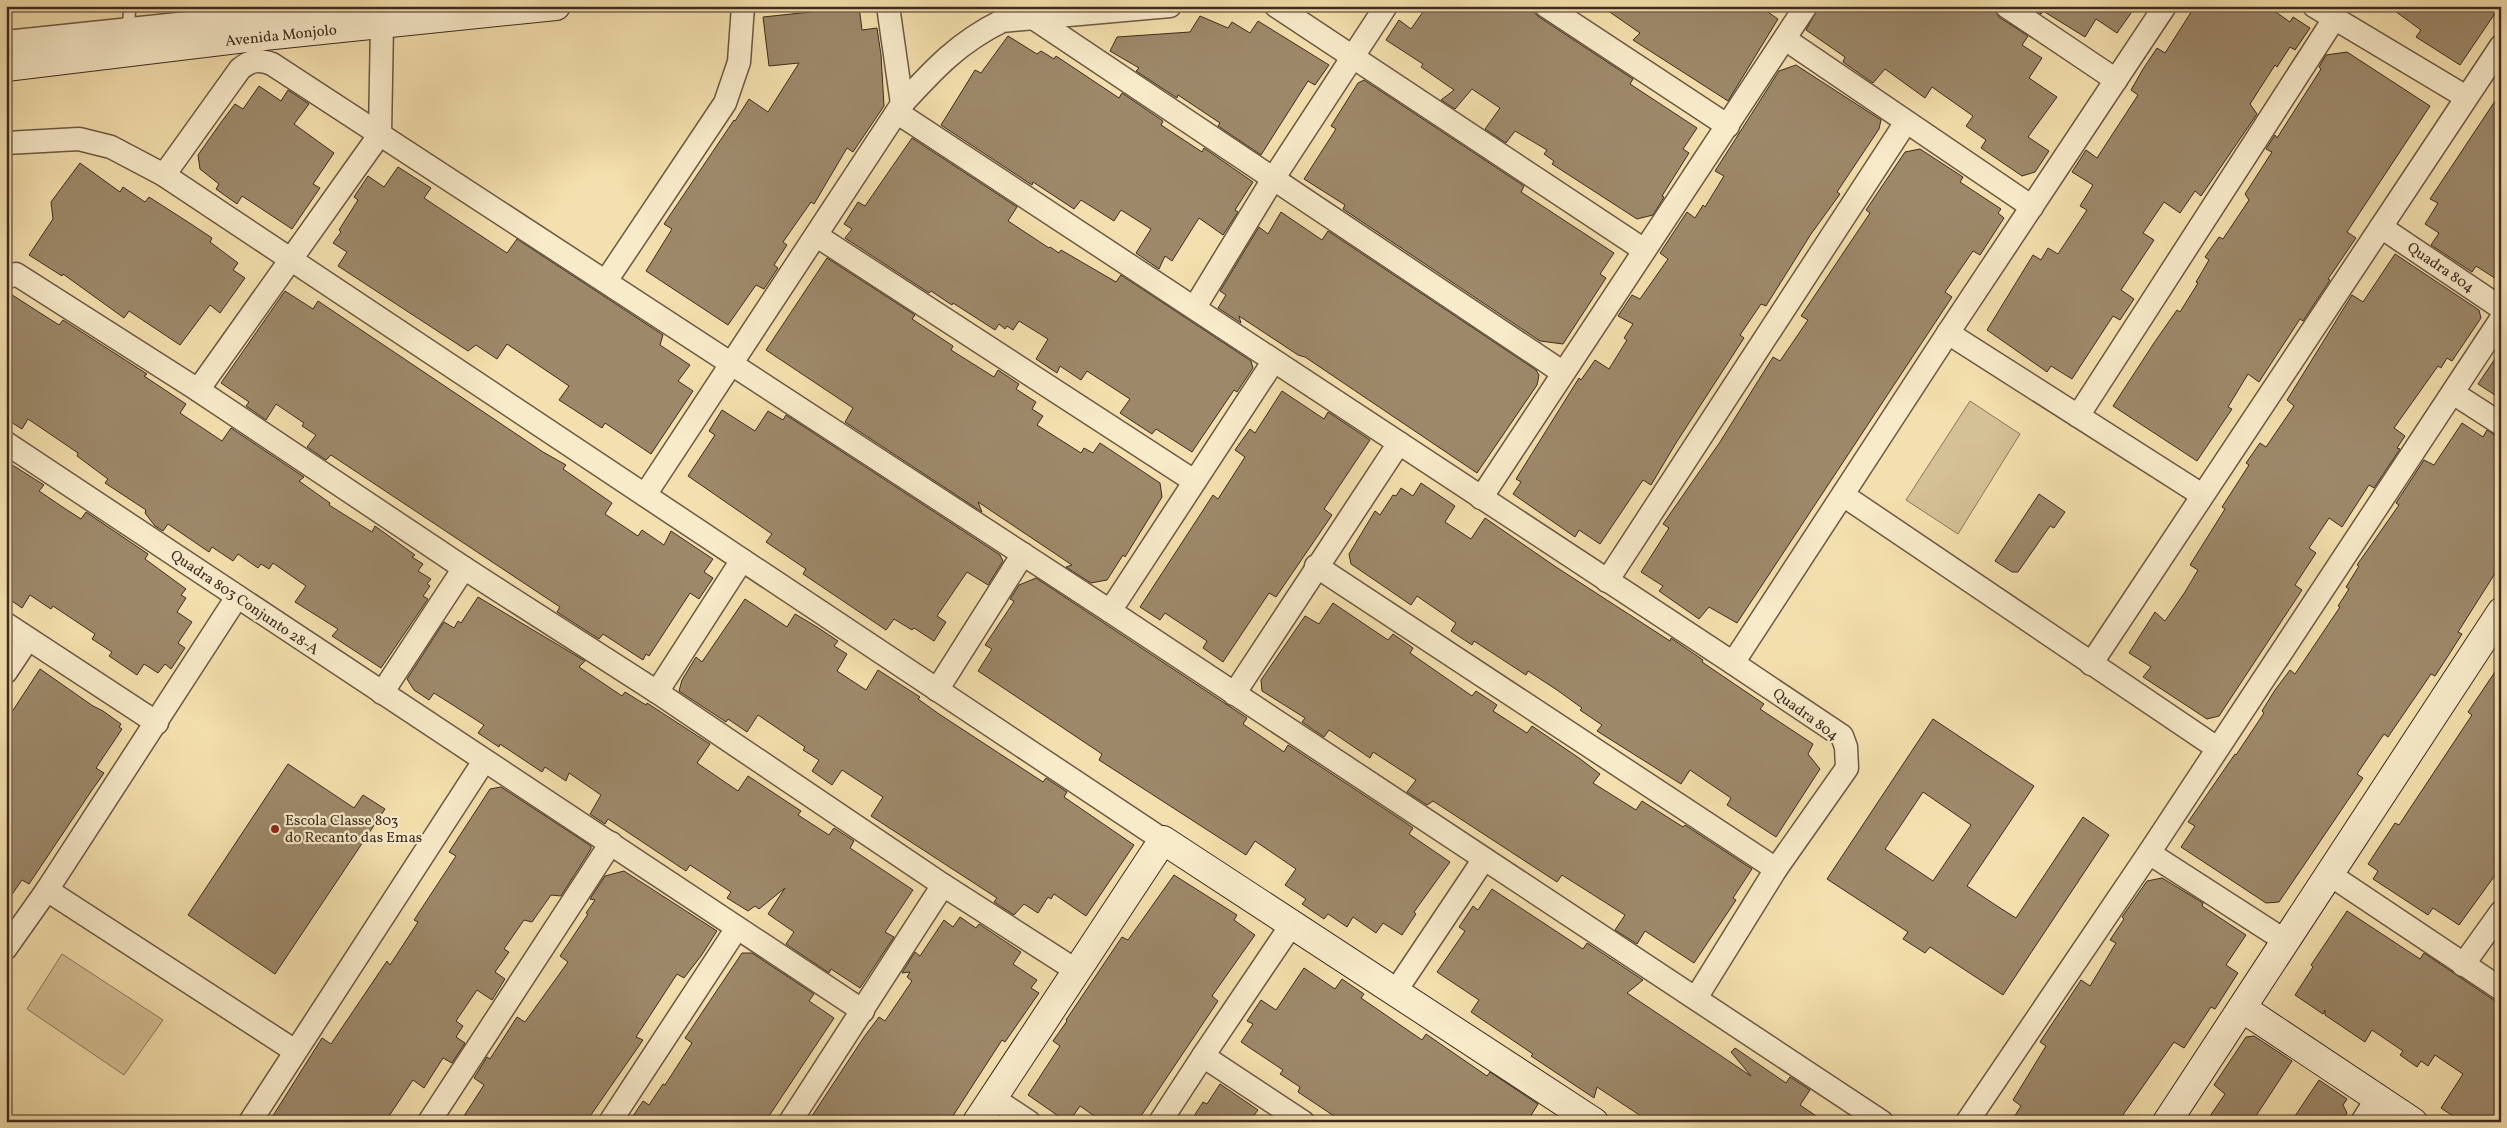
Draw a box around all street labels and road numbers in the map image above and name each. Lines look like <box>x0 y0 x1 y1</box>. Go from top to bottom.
street label: Avenida Monjolo <box>224 20 338 53</box>
street label: Quadra 804 <box>2402 238 2478 299</box>
street label: Quadra 803 Conjunto 28-A <box>166 546 323 661</box>
street label: Quadra 804 <box>1768 684 1843 746</box>

